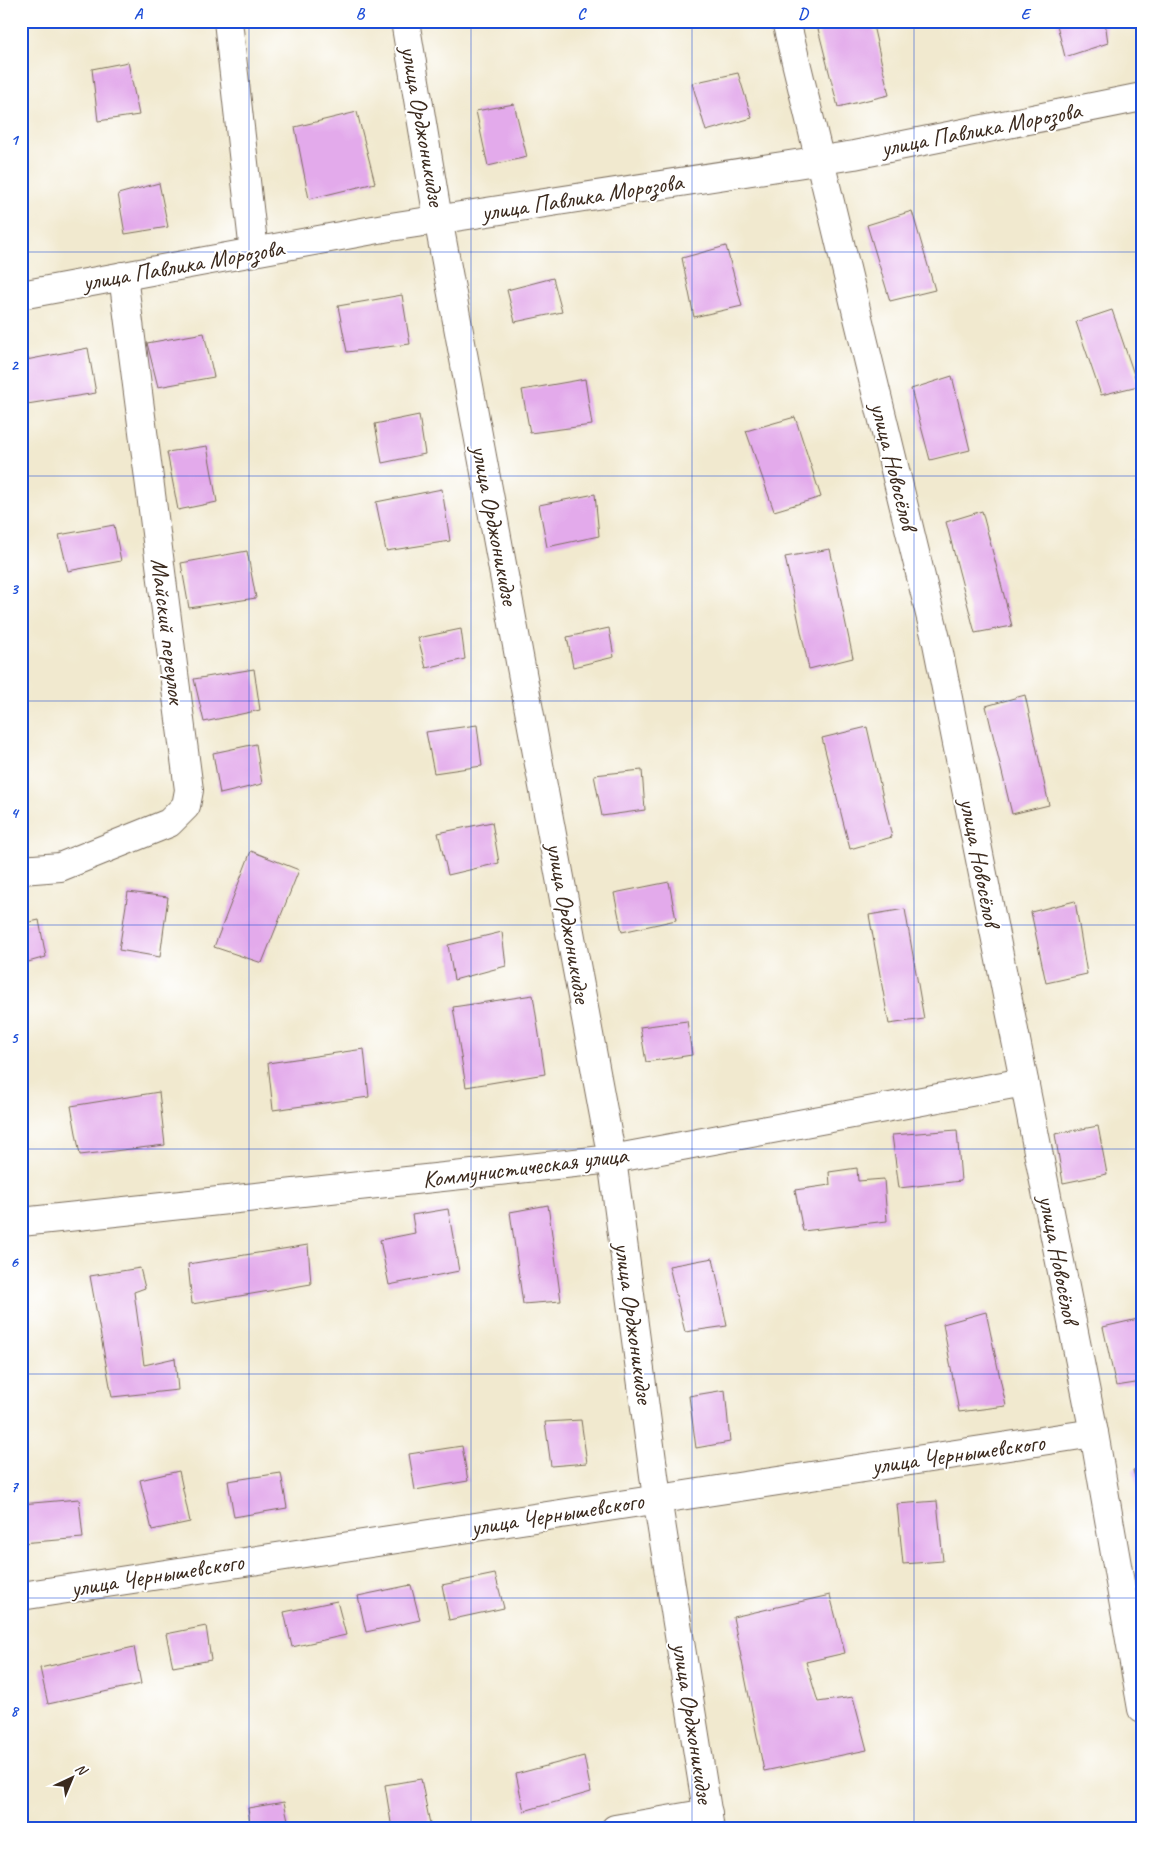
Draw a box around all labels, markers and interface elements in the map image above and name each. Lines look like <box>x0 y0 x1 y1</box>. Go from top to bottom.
text: A <box>134 4 144 24</box>
text: B <box>356 4 366 24</box>
text: C <box>577 4 587 24</box>
text: D <box>798 4 809 24</box>
text: E <box>1021 4 1032 24</box>
street label: улица Орджоникидзе <box>394 42 452 211</box>
street label: улица Павлика Морозова <box>876 95 1085 165</box>
text: 1 <box>10 130 19 150</box>
street label: улица Павлика Морозова <box>477 166 686 229</box>
street label: улица Павлика Морозова <box>78 232 287 299</box>
text: 2 <box>10 355 19 375</box>
street label: улица Новосёлов <box>863 398 925 537</box>
street label: улица Орджоникидзе <box>464 441 526 610</box>
street label: Майский переулок <box>144 557 192 708</box>
text: 3 <box>10 579 19 599</box>
street label: улица Новосёлов <box>953 794 1008 933</box>
text: 4 <box>10 803 19 823</box>
street label: улица Орджоникидзе <box>540 839 598 1008</box>
text: 5 <box>11 1028 20 1048</box>
street label: Коммунистическая улица <box>421 1139 631 1194</box>
street label: улица Новосёлов <box>1032 1191 1087 1330</box>
street label: улица Орджоникидзе <box>608 1239 660 1408</box>
text: 6 <box>10 1252 19 1272</box>
street label: улица Чернышевского <box>868 1427 1048 1481</box>
text: 7 <box>10 1477 19 1497</box>
street label: улица Чернышевского <box>467 1485 647 1543</box>
street label: улица Чернышевского <box>67 1546 247 1604</box>
street label: улица Орджоникидзе <box>665 1639 721 1808</box>
text: 8 <box>10 1701 19 1721</box>
north arrow <box>48 1752 98 1802</box>
text: N <box>72 1760 91 1780</box>

